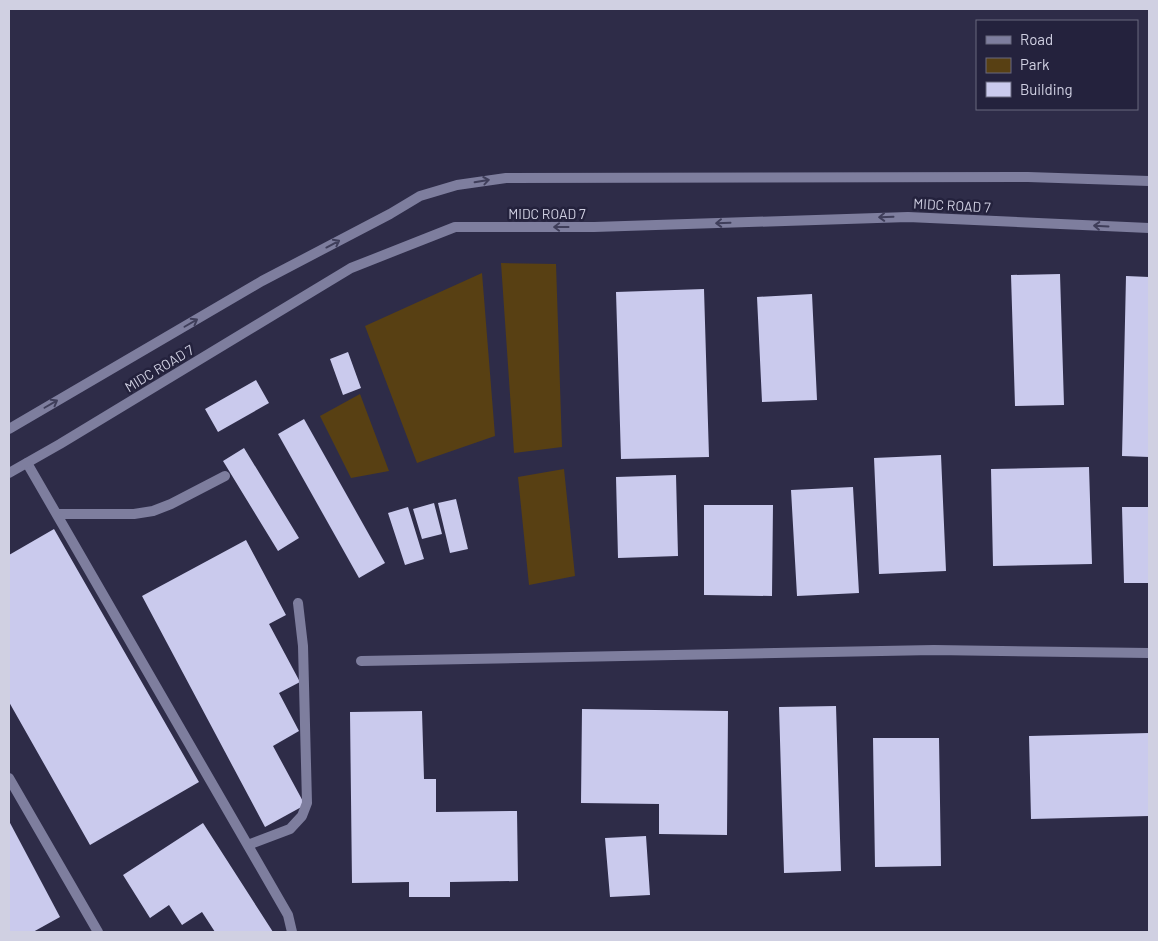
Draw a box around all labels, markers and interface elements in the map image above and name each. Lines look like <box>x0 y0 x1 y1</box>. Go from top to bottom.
legend <box>976 20 1138 110</box>
text: Road <box>1020 30 1053 48</box>
text: Park <box>1020 55 1050 73</box>
text: Building <box>1020 80 1073 98</box>
one-way arrow <box>473 176 489 186</box>
street label: MIDC ROAD 7 <box>913 194 991 216</box>
street label: MIDC ROAD 7 <box>508 205 586 222</box>
one-way arrow <box>878 213 894 222</box>
one-way arrow <box>716 218 732 227</box>
one-way arrow <box>1093 221 1109 231</box>
one-way arrow <box>553 222 570 232</box>
one-way arrow <box>326 239 341 249</box>
one-way arrow <box>184 317 198 327</box>
street label: MIDC ROAD 7 <box>121 341 197 395</box>
one-way arrow <box>43 399 57 409</box>

